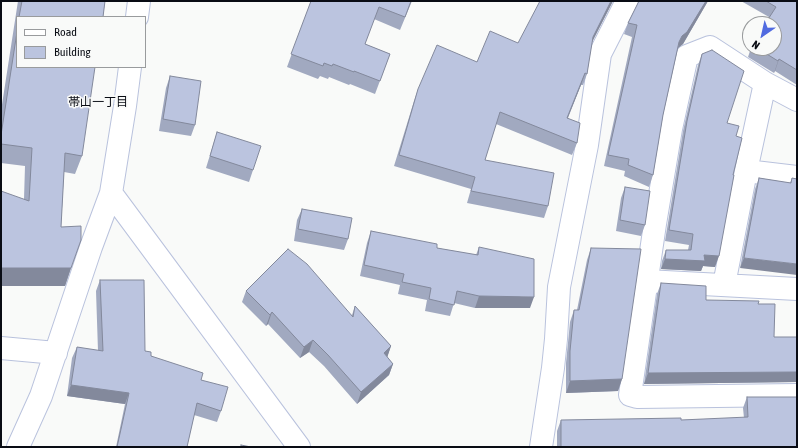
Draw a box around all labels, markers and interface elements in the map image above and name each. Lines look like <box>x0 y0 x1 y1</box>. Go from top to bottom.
legend <box>16 16 146 68</box>
north arrow <box>742 16 782 56</box>
text: Road <box>54 25 77 39</box>
text: N <box>750 38 762 52</box>
text: Building <box>54 45 91 59</box>
district label: 帯山一丁目 <box>68 95 128 109</box>

